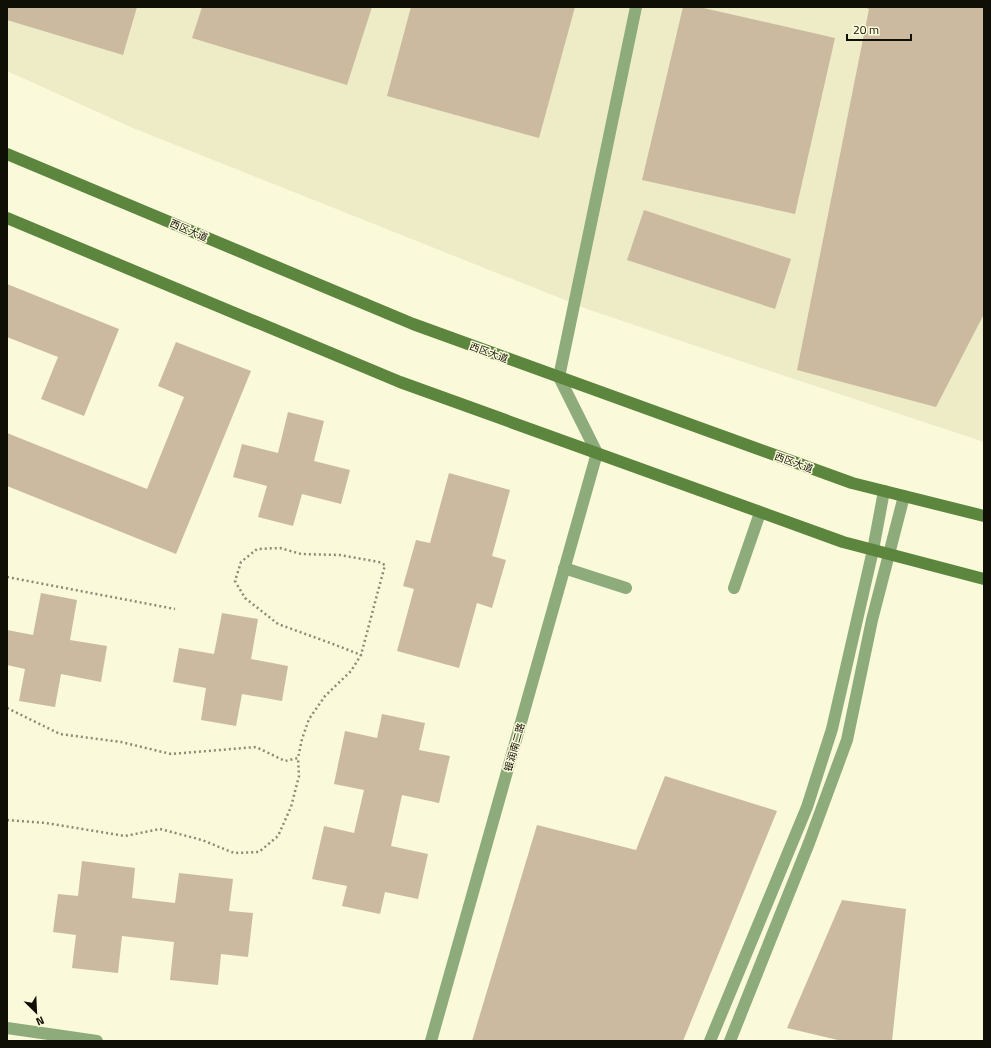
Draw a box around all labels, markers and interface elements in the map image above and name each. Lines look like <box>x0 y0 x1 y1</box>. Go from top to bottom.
scale bar <box>847 16 911 42</box>
text: 20 m <box>853 20 879 39</box>
street label: 西区大道 <box>167 216 210 245</box>
street label: 西区大道 <box>467 339 510 366</box>
street label: 西区大道 <box>772 449 815 476</box>
street label: 银润南二路 <box>500 721 529 773</box>
north arrow <box>16 992 56 1032</box>
text: N <box>33 1012 47 1030</box>

